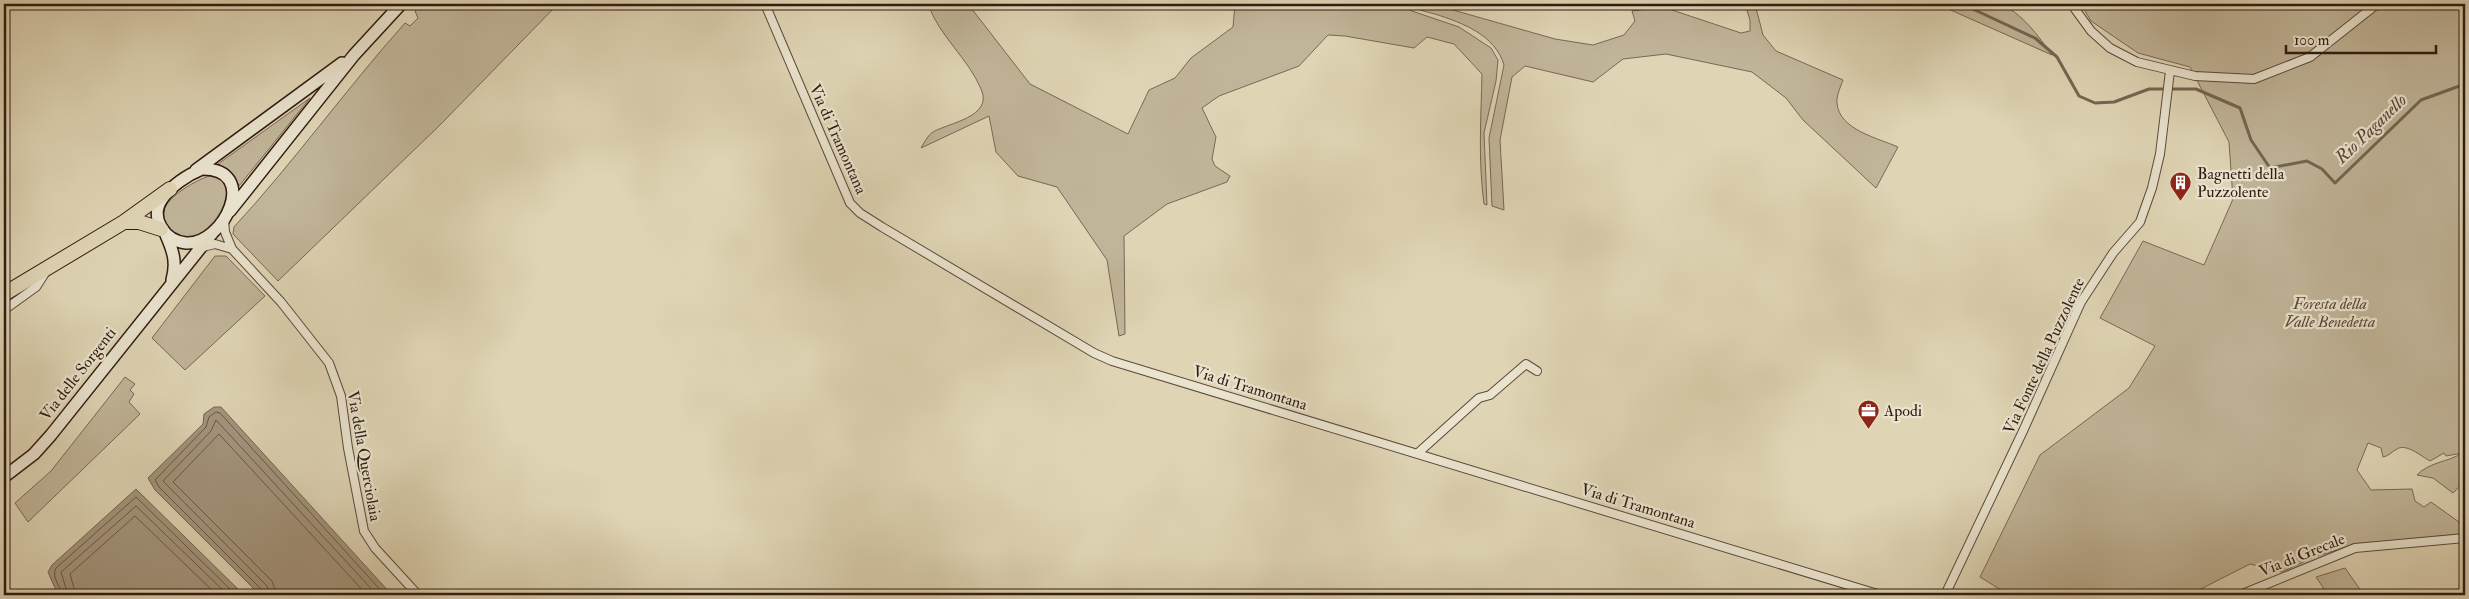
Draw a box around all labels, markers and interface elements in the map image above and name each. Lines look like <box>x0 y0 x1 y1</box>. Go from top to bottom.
scale bar <box>2286 22 2436 54</box>
text: 100 m <box>2294 31 2330 50</box>
street label: Via di Tramontana <box>805 81 871 198</box>
water label: Rio Paganello <box>2330 89 2412 170</box>
place label: Bagnetti della Puzzolente <box>2197 164 2285 202</box>
building icon: Bagnetti della Puzzolente <box>2169 171 2193 202</box>
street label: Via Fonte della Puzzolente <box>1999 274 2089 437</box>
park label: Foresta della Valle Benedetta <box>2285 294 2375 332</box>
street label: Via delle Sorgenti <box>35 323 121 425</box>
street label: Via di Tramontana <box>1190 361 1310 415</box>
street label: Via della Querciolaia <box>343 389 385 523</box>
office icon: Apodi <box>1856 399 1880 430</box>
place label: Apodi <box>1883 401 1922 422</box>
street label: Via di Tramontana <box>1578 479 1698 533</box>
street label: Via di Grecale <box>2256 529 2348 581</box>

